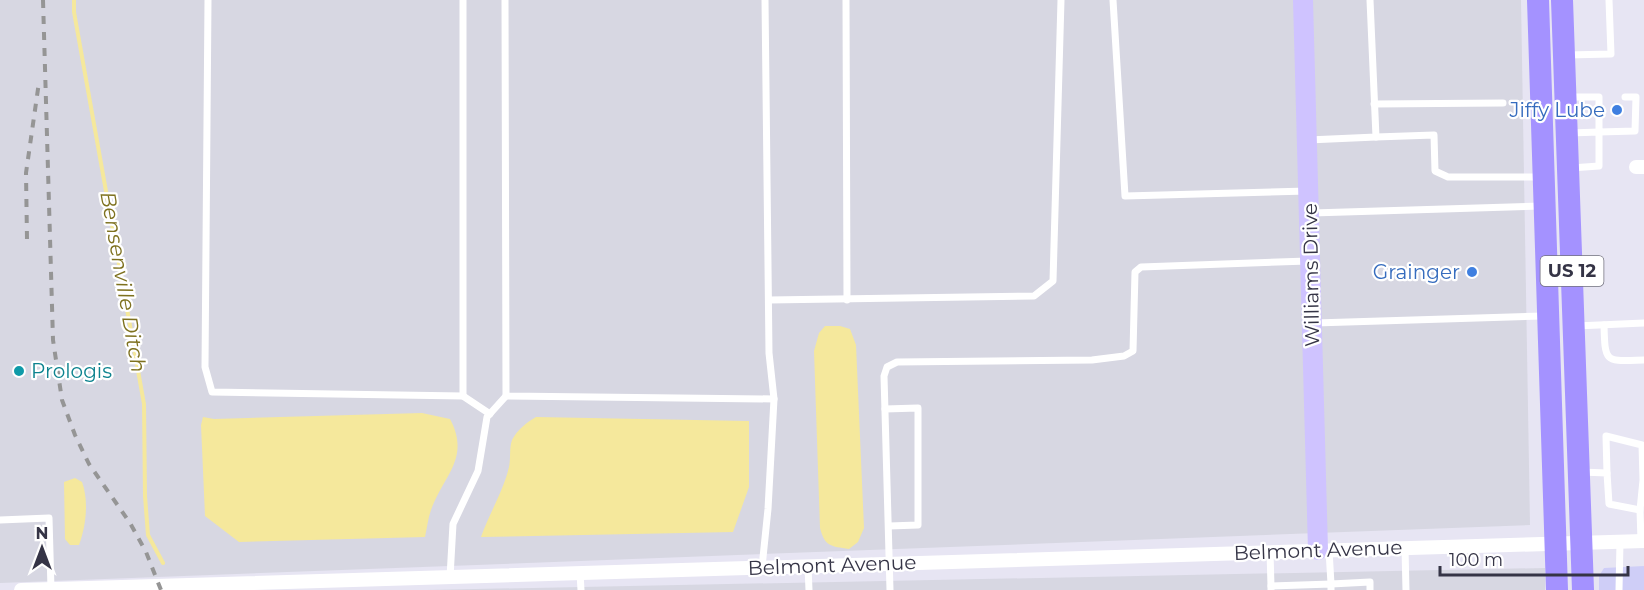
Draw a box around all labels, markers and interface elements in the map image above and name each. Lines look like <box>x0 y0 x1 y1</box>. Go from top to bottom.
place label: Jiffy Lube <box>1508 98 1605 122</box>
marker: Jiffy Lube <box>1610 103 1624 117</box>
water label: Bensenville Ditch <box>95 190 152 374</box>
street label: Williams Drive <box>1298 203 1324 347</box>
road number: US 12 <box>1540 256 1604 286</box>
place label: Grainger <box>1373 260 1460 284</box>
marker: Grainger <box>1465 265 1479 279</box>
place label: Prologis <box>31 359 112 383</box>
marker: Prologis <box>12 364 26 378</box>
north arrow <box>12 518 72 578</box>
text: N <box>36 524 48 543</box>
street label: Belmont Avenue <box>1233 535 1403 565</box>
scale bar <box>1440 539 1628 577</box>
text: 100 m <box>1449 549 1503 571</box>
street label: Belmont Avenue <box>747 550 917 580</box>

